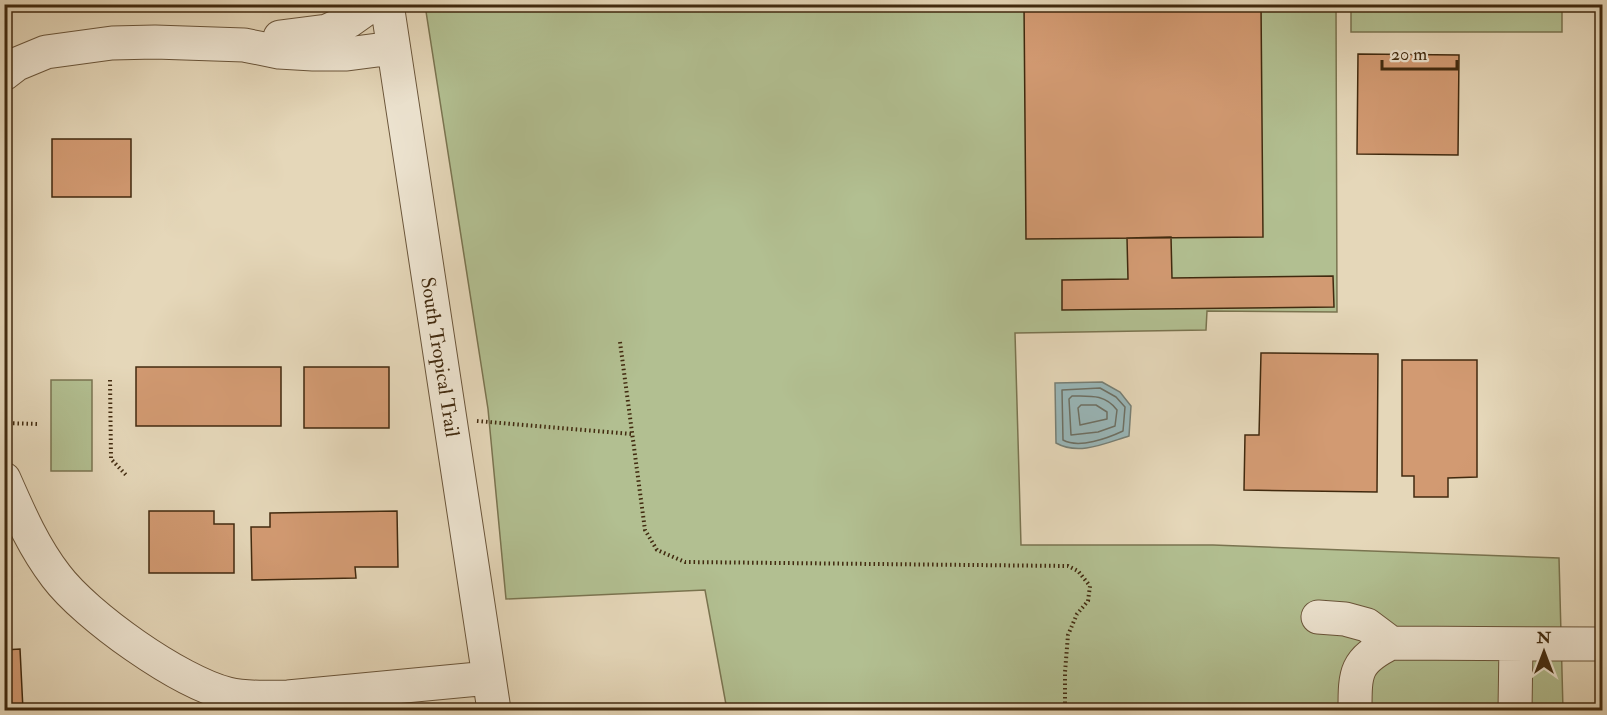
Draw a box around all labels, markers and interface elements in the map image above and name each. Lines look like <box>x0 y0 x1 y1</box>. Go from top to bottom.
scale bar <box>1382 33 1457 71</box>
text: 20 m <box>1391 43 1427 66</box>
street label: South Tropical Trail <box>414 275 465 439</box>
north arrow <box>1514 622 1574 682</box>
text: N <box>1536 628 1552 648</box>

